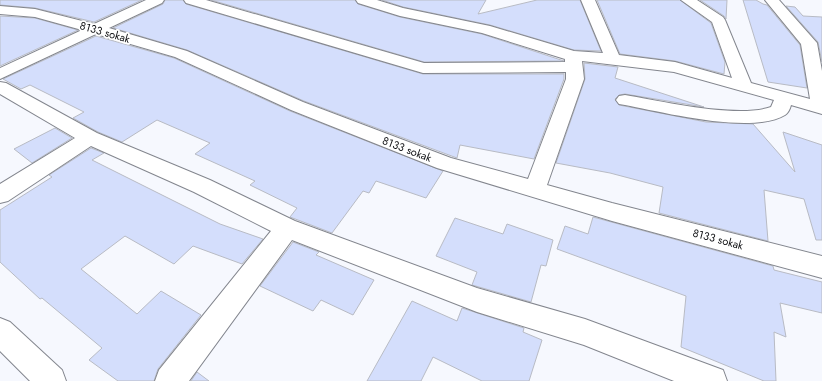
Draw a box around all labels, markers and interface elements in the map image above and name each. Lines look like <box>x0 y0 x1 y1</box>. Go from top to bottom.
street label: 8133 sokak <box>78 17 132 47</box>
street label: 8133 sokak <box>380 132 434 166</box>
street label: 8133 sokak <box>691 225 745 253</box>

